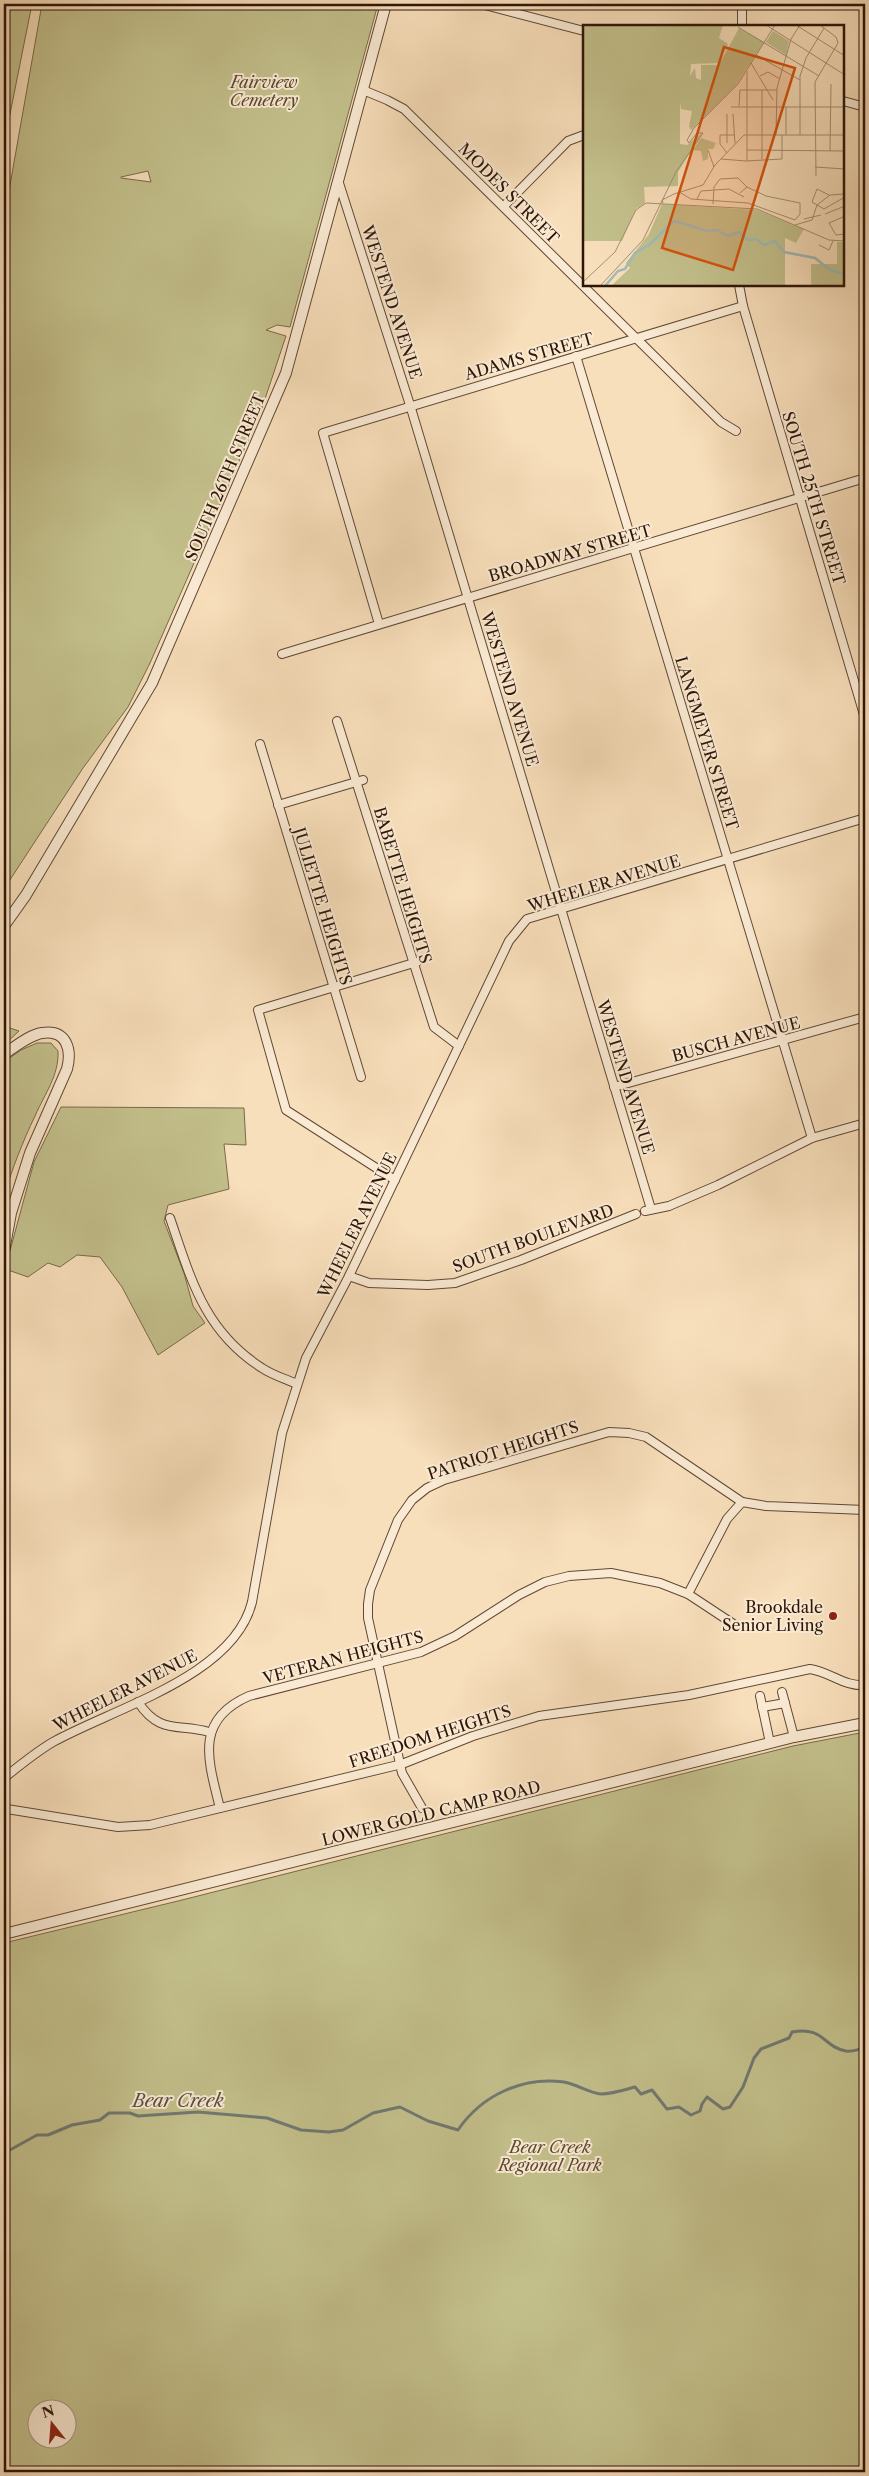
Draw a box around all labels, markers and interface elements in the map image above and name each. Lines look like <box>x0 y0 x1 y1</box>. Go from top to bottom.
inset map <box>583 25 844 286</box>
park label: Fairview Cemetery <box>228 72 298 110</box>
street label: MODES STREET <box>455 139 563 247</box>
street label: WESTEND AVENUE <box>357 222 426 381</box>
street label: ADAMS STREET <box>461 328 596 384</box>
street label: SOUTH 26TH STREET <box>181 390 269 564</box>
street label: SOUTH 25TH STREET <box>778 409 850 587</box>
street label: BROADWAY STREET <box>486 520 654 586</box>
street label: WESTEND AVENUE <box>477 608 543 769</box>
street label: LANGMEYER STREET <box>671 654 743 832</box>
street label: BABETTE HEIGHTS <box>370 804 436 966</box>
street label: JULIETTE HEIGHTS <box>289 822 356 987</box>
street label: WHEELER AVENUE <box>524 850 683 916</box>
street label: WESTEND AVENUE <box>593 996 659 1157</box>
street label: BUSCH AVENUE <box>670 1012 802 1066</box>
street label: WHEELER AVENUE <box>313 1149 401 1302</box>
street label: SOUTH BOULEVARD <box>450 1200 616 1276</box>
street label: PATRIOT HEIGHTS <box>425 1416 581 1484</box>
place label: Brookdale Senior Living <box>722 1597 824 1635</box>
marker: Brookdale Senior Living <box>827 1610 839 1622</box>
street label: VETERAN HEIGHTS <box>260 1626 425 1688</box>
street label: WHEELER AVENUE <box>49 1645 200 1735</box>
street label: FREEDOM HEIGHTS <box>346 1700 514 1772</box>
street label: LOWER GOLD CAMP ROAD <box>320 1776 542 1850</box>
water label: Bear Creek <box>130 2090 224 2112</box>
park label: Bear Creek Regional Park <box>496 2137 602 2175</box>
north arrow <box>28 2398 78 2448</box>
text: N <box>40 2401 57 2422</box>

